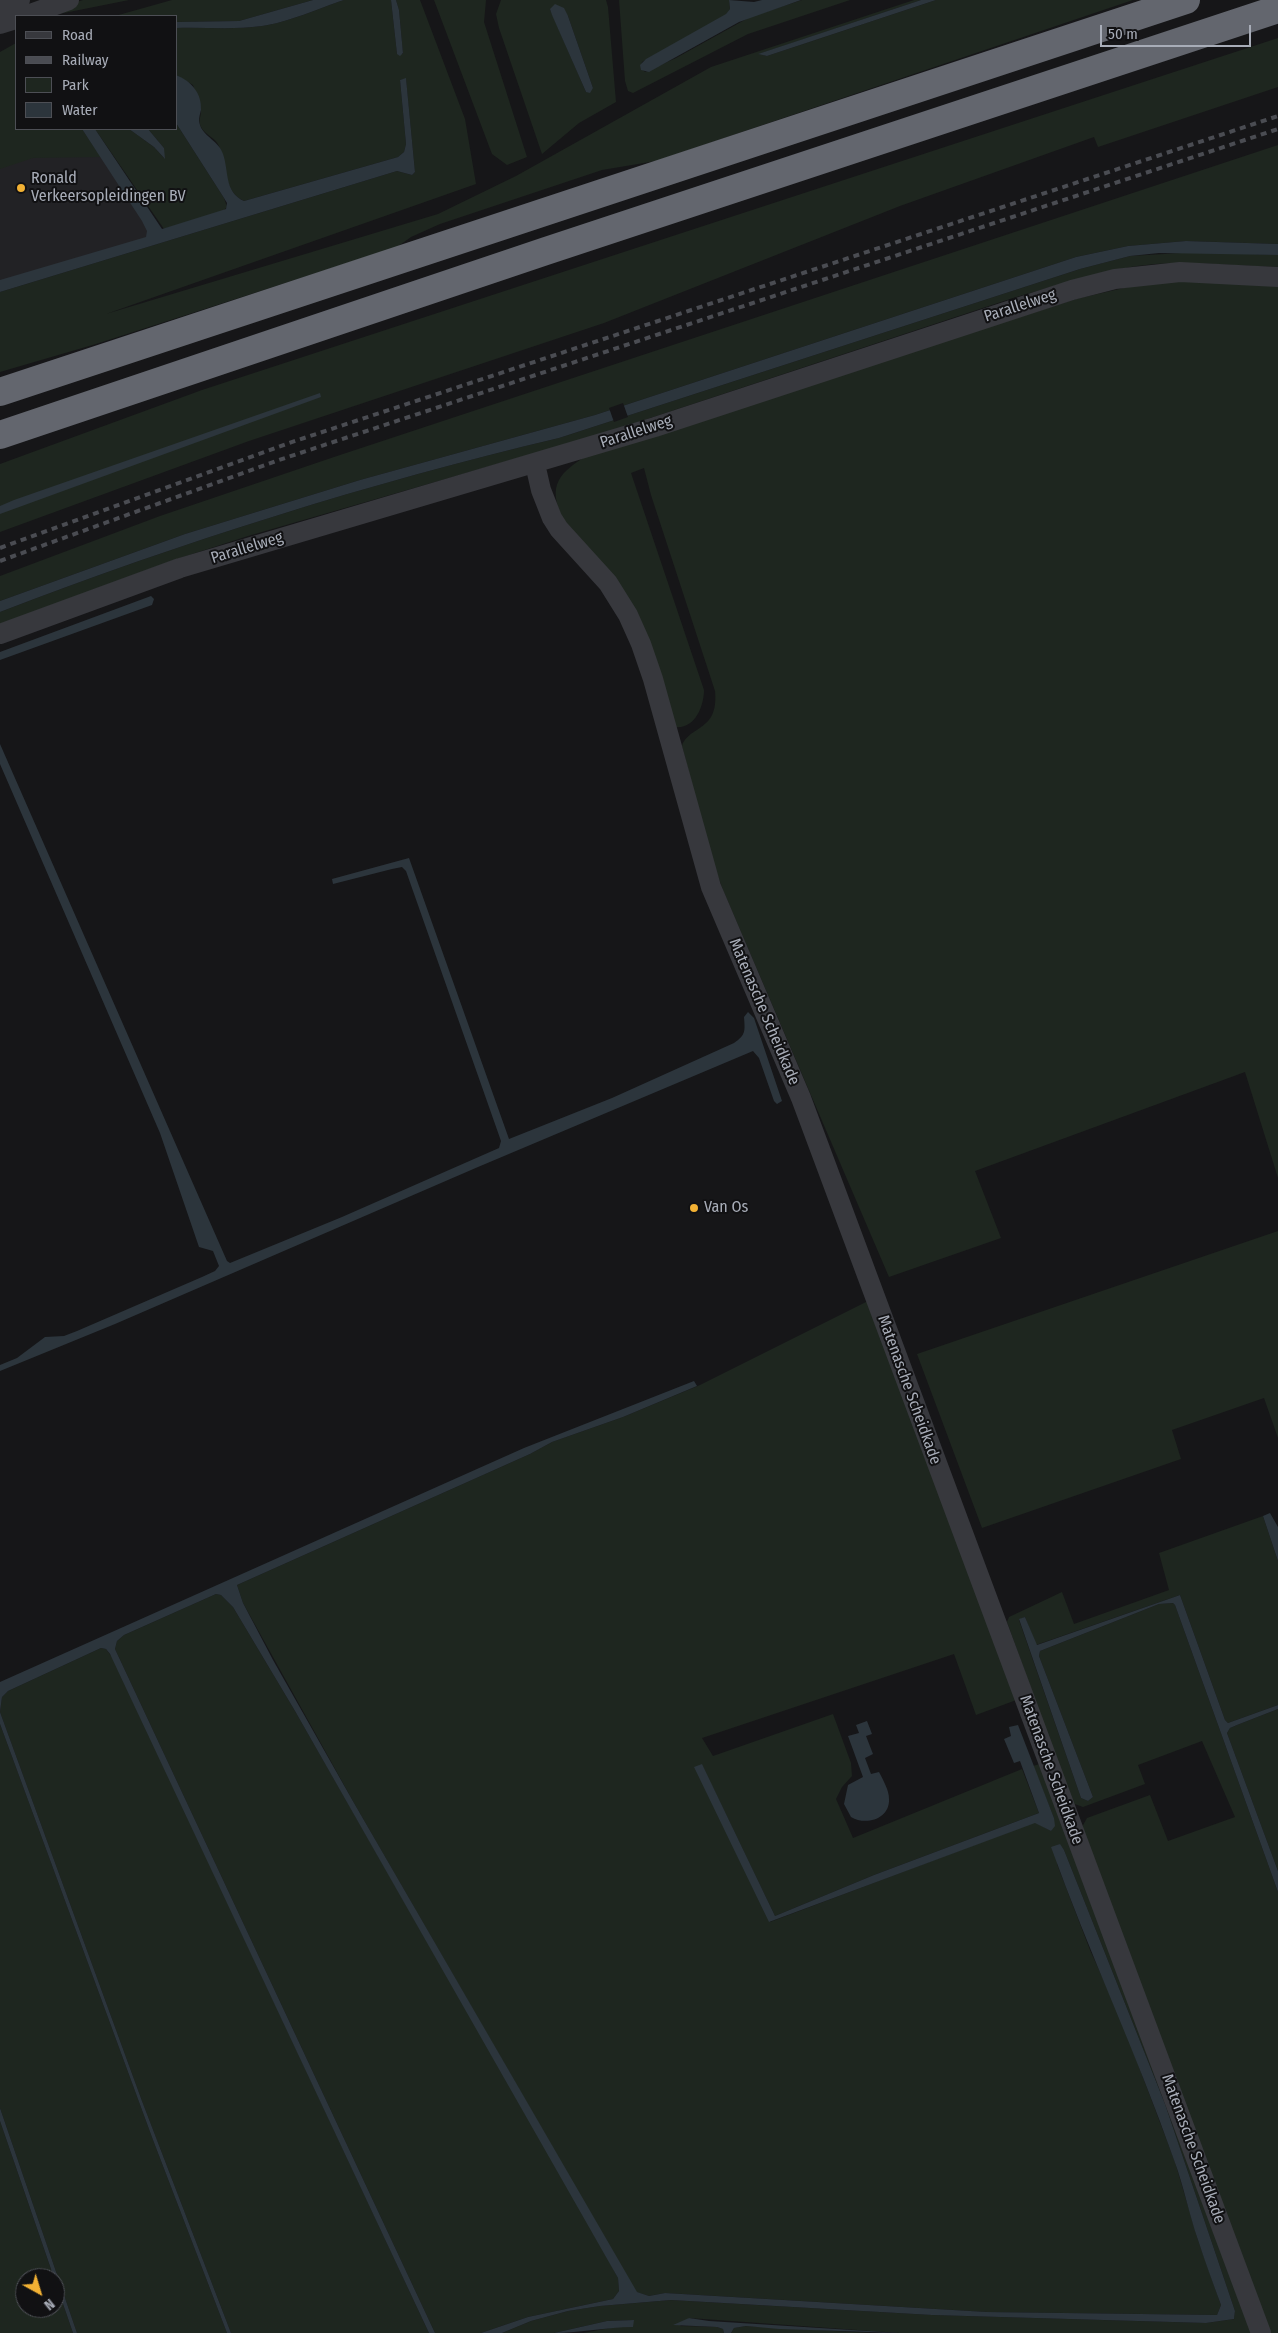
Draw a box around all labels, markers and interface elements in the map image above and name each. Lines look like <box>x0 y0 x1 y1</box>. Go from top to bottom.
legend <box>15 15 178 130</box>
scale bar <box>1103 15 1254 47</box>
text: 50 m <box>1108 25 1138 43</box>
text: Road <box>62 26 93 44</box>
text: Railway <box>62 51 109 69</box>
text: Park <box>62 76 89 94</box>
text: Water <box>62 101 97 119</box>
place label: Ronald Verkeersopleidingen BV <box>31 169 186 207</box>
marker: Ronald Verkeersopleidingen BV <box>15 182 27 194</box>
street label: Parallelweg <box>982 285 1058 327</box>
street label: Parallelweg <box>598 411 674 453</box>
street label: Parallelweg <box>209 528 285 568</box>
street label: Matenasche Scheidkade <box>724 936 804 1088</box>
place label: Van Os <box>704 1198 748 1218</box>
marker: Van Os <box>688 1202 700 1214</box>
street label: Matenasche Scheidkade <box>873 1313 945 1467</box>
street label: Matenasche Scheidkade <box>1015 1693 1087 1847</box>
street label: Matenasche Scheidkade <box>1157 2072 1229 2226</box>
north arrow <box>15 2268 65 2318</box>
text: N <box>41 2295 58 2314</box>

